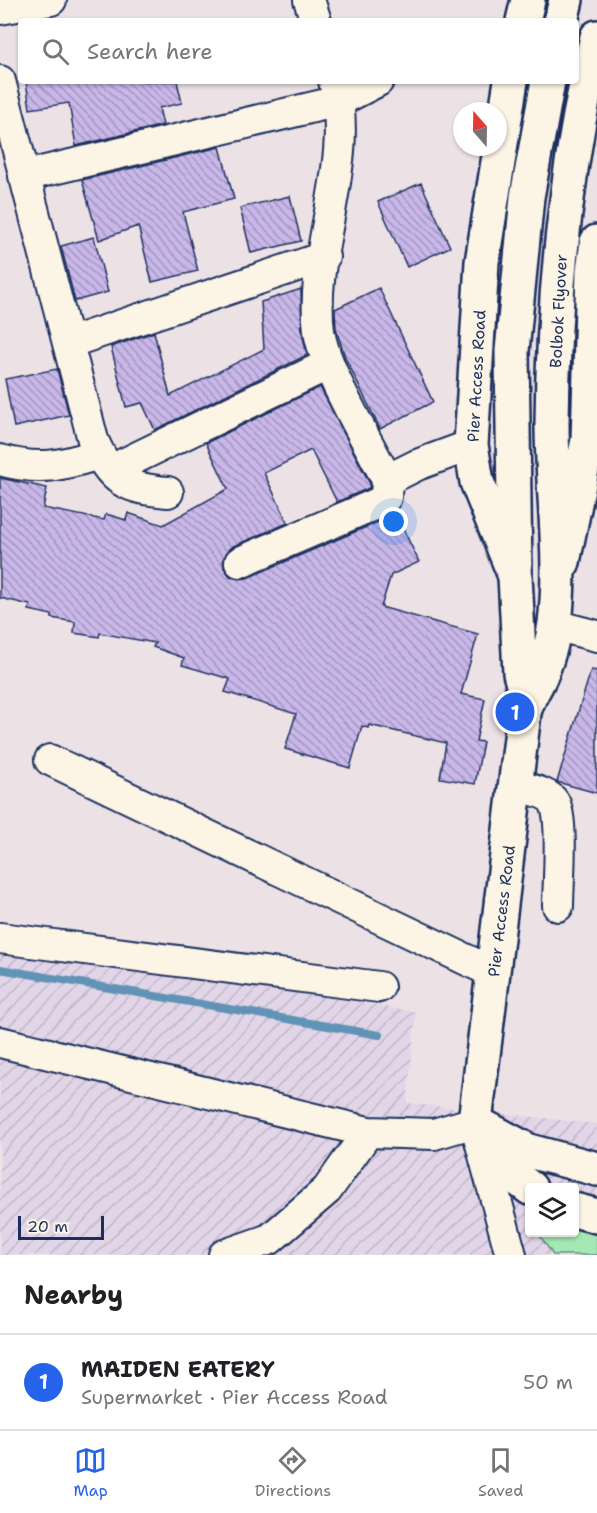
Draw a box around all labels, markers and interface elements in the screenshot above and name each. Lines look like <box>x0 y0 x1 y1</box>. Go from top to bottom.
search box <box>18 18 579 84</box>
icon: search <box>39 35 72 68</box>
text: Search here <box>87 37 213 66</box>
north arrow <box>453 102 507 156</box>
street label: Bolbok Flyover <box>545 254 572 368</box>
street label: Pier Access Road <box>463 309 490 443</box>
your location <box>379 507 408 536</box>
pin: 1 <box>496 690 534 734</box>
street label: Pier Access Road <box>483 844 520 978</box>
map controls <box>525 1183 579 1237</box>
button: layers <box>525 1183 579 1237</box>
scale bar <box>18 1213 104 1240</box>
text: 20 m <box>27 1216 68 1237</box>
text: Nearby <box>24 1277 123 1312</box>
text: MAIDEN EATERY <box>81 1355 275 1384</box>
text: 1 <box>39 1369 48 1395</box>
text: 50 m <box>523 1369 573 1395</box>
text: Supermarket · Pier Access Road <box>81 1384 388 1410</box>
tab: Map <box>74 1444 108 1501</box>
tab: Directions <box>255 1444 331 1501</box>
tab: Saved <box>478 1444 524 1501</box>

